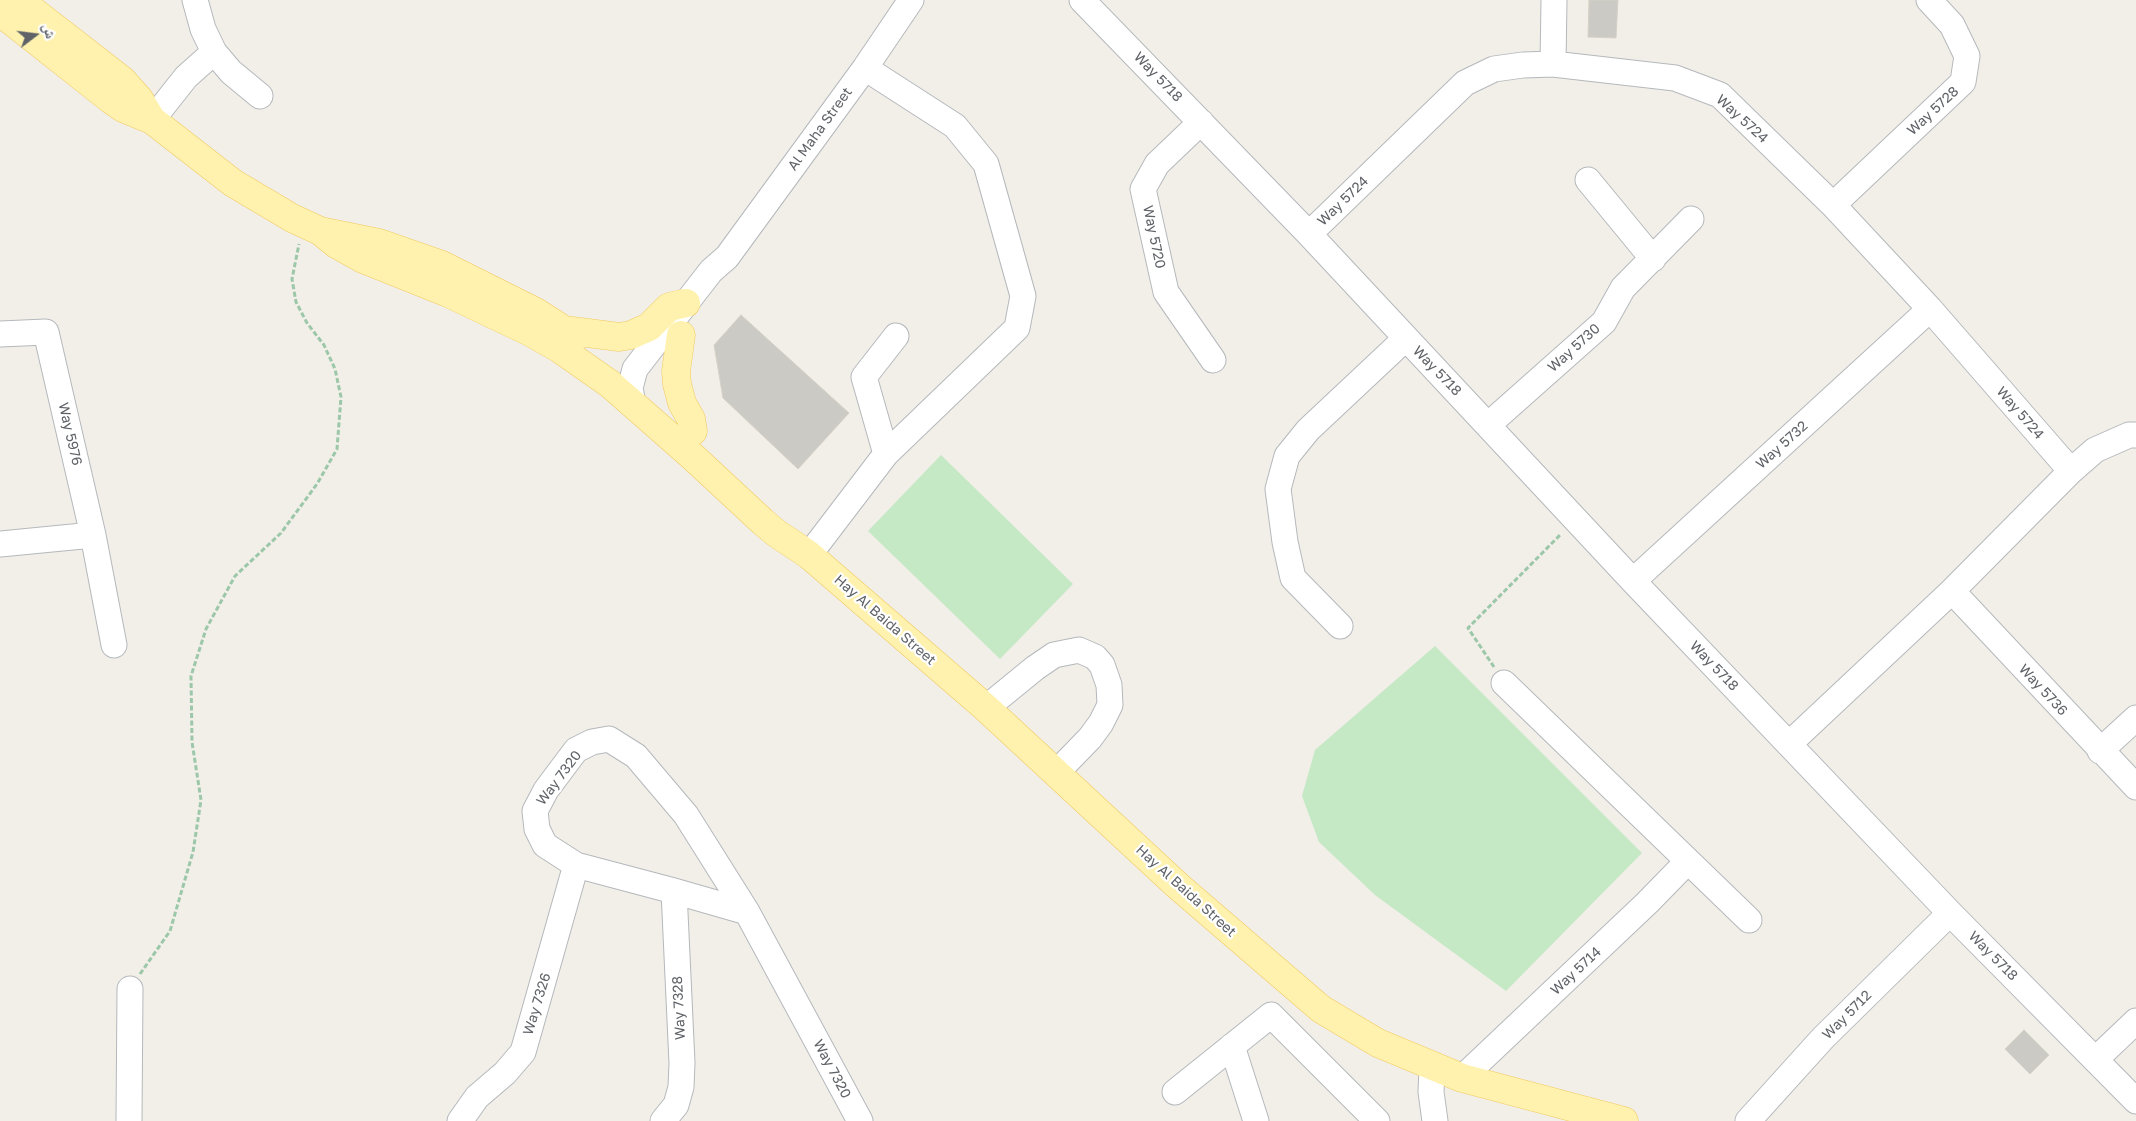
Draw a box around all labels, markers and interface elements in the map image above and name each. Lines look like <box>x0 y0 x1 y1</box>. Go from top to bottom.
north arrow <box>10 10 60 60</box>
text: ش <box>40 22 60 40</box>
street label: Way 5718 <box>1130 49 1186 105</box>
street label: Way 5728 <box>1904 83 1962 139</box>
street label: Al Maha Street <box>784 84 856 174</box>
street label: Way 5724 <box>1713 91 1771 147</box>
street label: Way 5724 <box>1314 173 1372 229</box>
street label: Way 5720 <box>1139 204 1169 270</box>
street label: Way 5730 <box>1545 320 1603 376</box>
street label: Way 5718 <box>1409 343 1465 399</box>
street label: Way 5724 <box>1993 383 2047 443</box>
street label: Way 5976 <box>55 401 85 467</box>
street label: Way 5732 <box>1753 417 1811 473</box>
street label: Hay Al Baida Street <box>831 571 939 669</box>
street label: Way 5718 <box>1686 638 1742 694</box>
street label: Way 5736 <box>2015 661 2071 719</box>
street label: Way 7320 <box>533 747 585 809</box>
street label: Hay Al Baida Street <box>1132 842 1240 940</box>
street label: Way 5718 <box>1965 928 2021 984</box>
street label: Way 5714 <box>1547 943 1605 999</box>
street label: Way 7326 <box>520 971 554 1037</box>
street label: Way 7328 <box>669 976 689 1040</box>
street label: Way 5712 <box>1819 987 1875 1043</box>
street label: Way 7320 <box>809 1037 855 1101</box>

